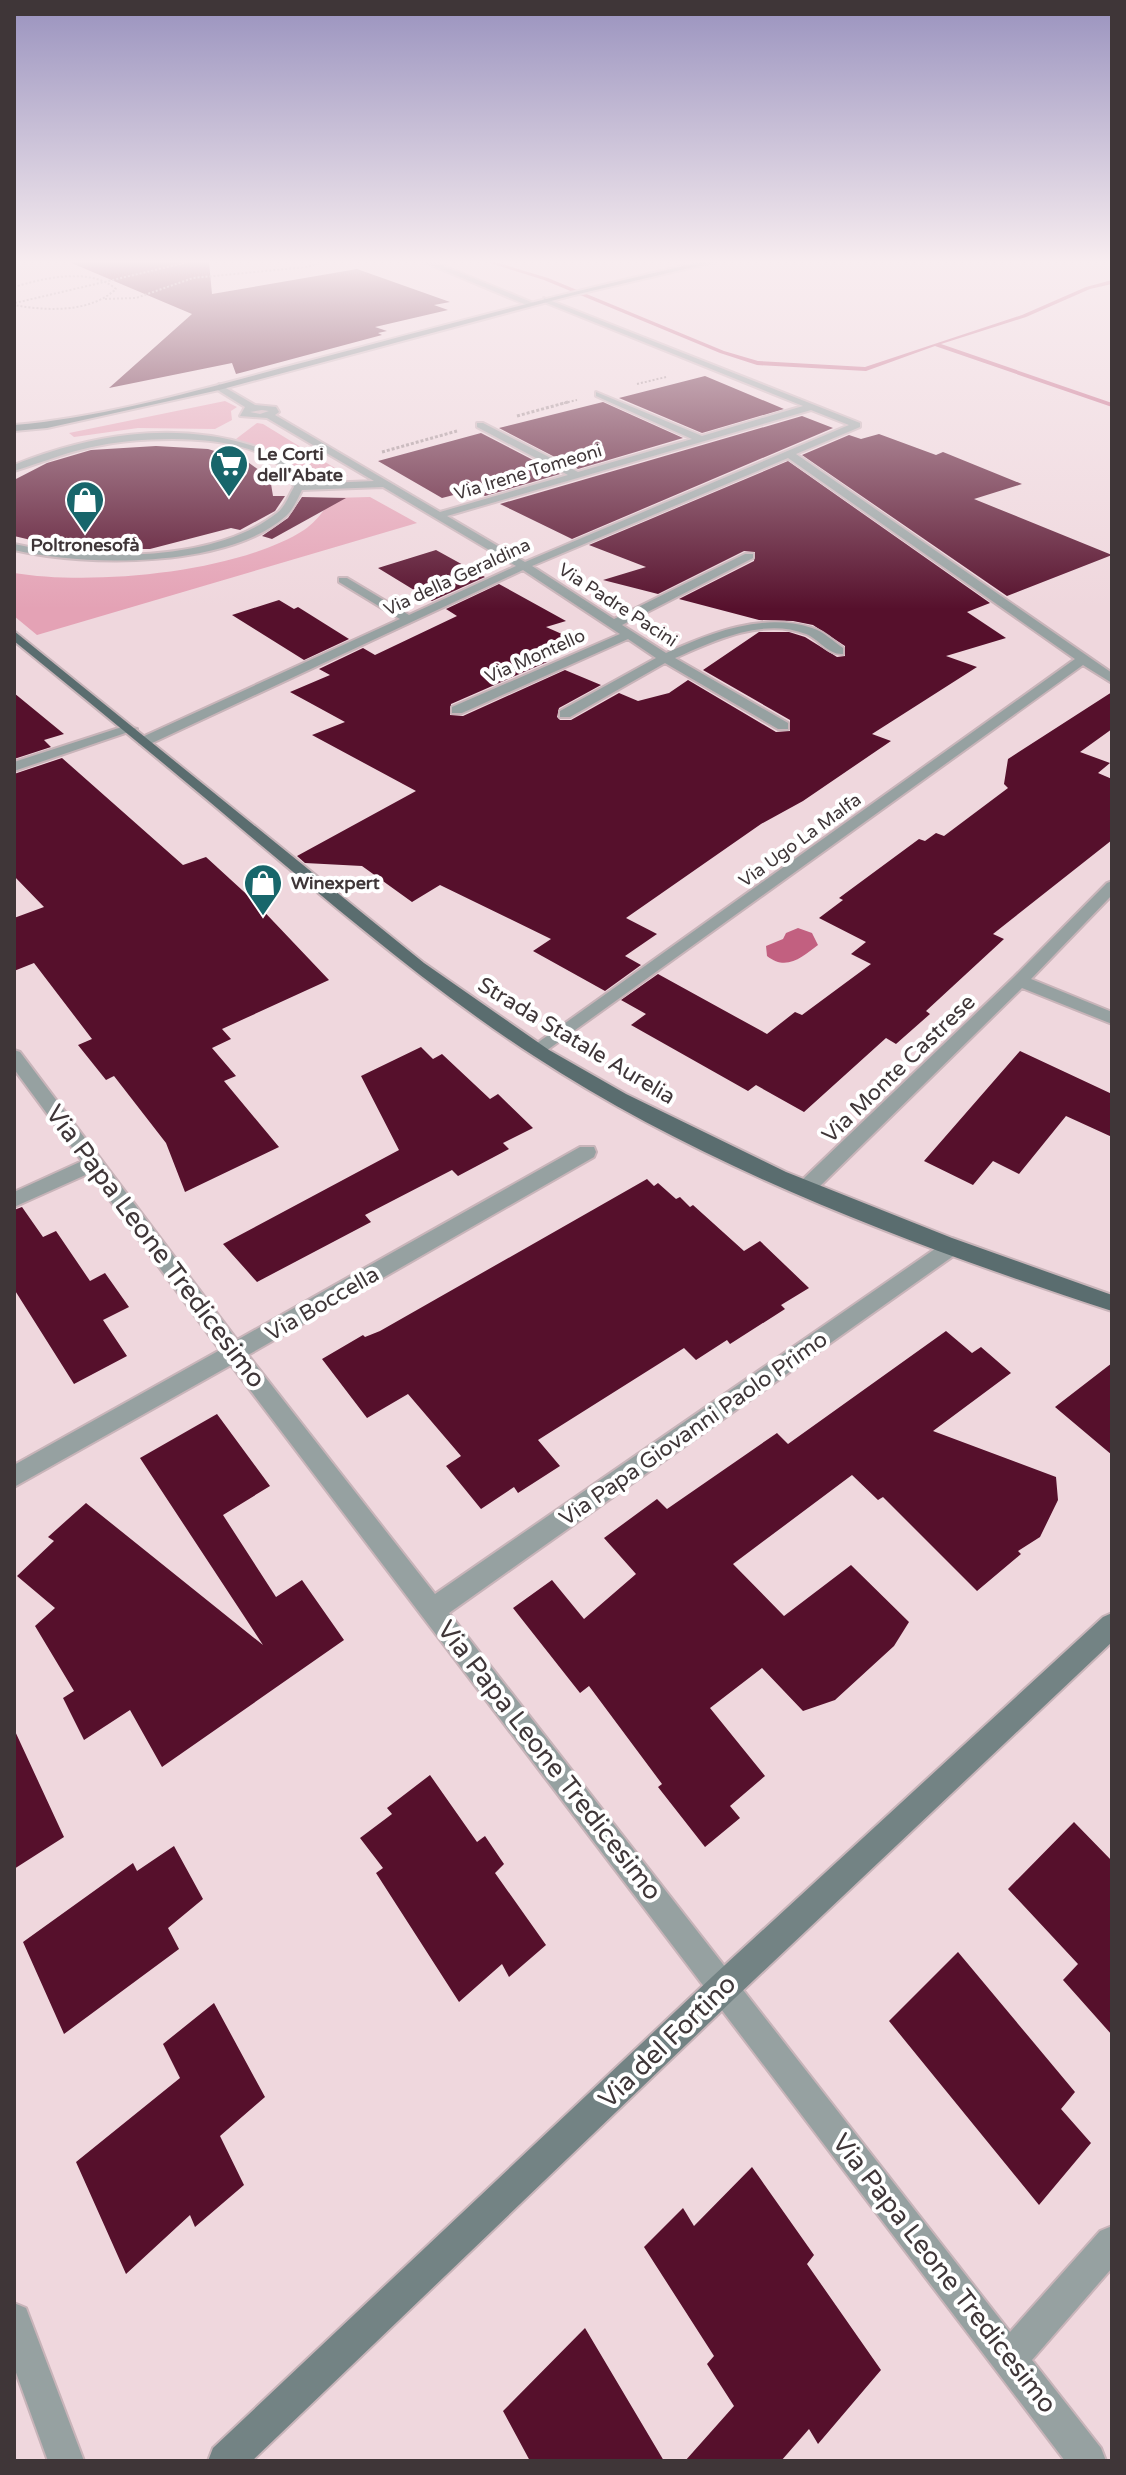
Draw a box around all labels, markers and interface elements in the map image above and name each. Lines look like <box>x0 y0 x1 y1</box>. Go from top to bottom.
street label: Via Irene Tomeoni <box>452 439 604 505</box>
supermarket icon: Le Corti dell'Abate <box>208 443 250 498</box>
place label: Le Corti dell'Abate <box>257 443 343 486</box>
shop icon: Poltronesofà <box>64 479 106 534</box>
street label: Via della Geraldina <box>380 533 534 621</box>
place label: Poltronesofà <box>30 534 140 556</box>
street label: Via Padre Pacini <box>554 558 682 652</box>
street label: Via Montello <box>482 624 589 688</box>
street label: Via Ugo La Malfa <box>735 788 865 892</box>
shop icon: Winexpert <box>242 862 284 917</box>
place label: Winexpert <box>291 872 380 894</box>
street label: Strada Statale Aurelia <box>473 972 680 1110</box>
street label: Via Monte Castrese <box>817 989 981 1148</box>
street label: Via Papa Leone Tredicesimo <box>39 1099 272 1394</box>
street label: Via Boccella <box>261 1261 384 1347</box>
street label: Via Papa Giovanni Paolo Primo <box>555 1326 833 1532</box>
street label: Via Papa Leone Tredicesimo <box>431 1614 668 1906</box>
street label: Via del Fortino <box>592 1968 742 2115</box>
street label: Via Papa Leone Tredicesimo <box>826 2127 1063 2419</box>

